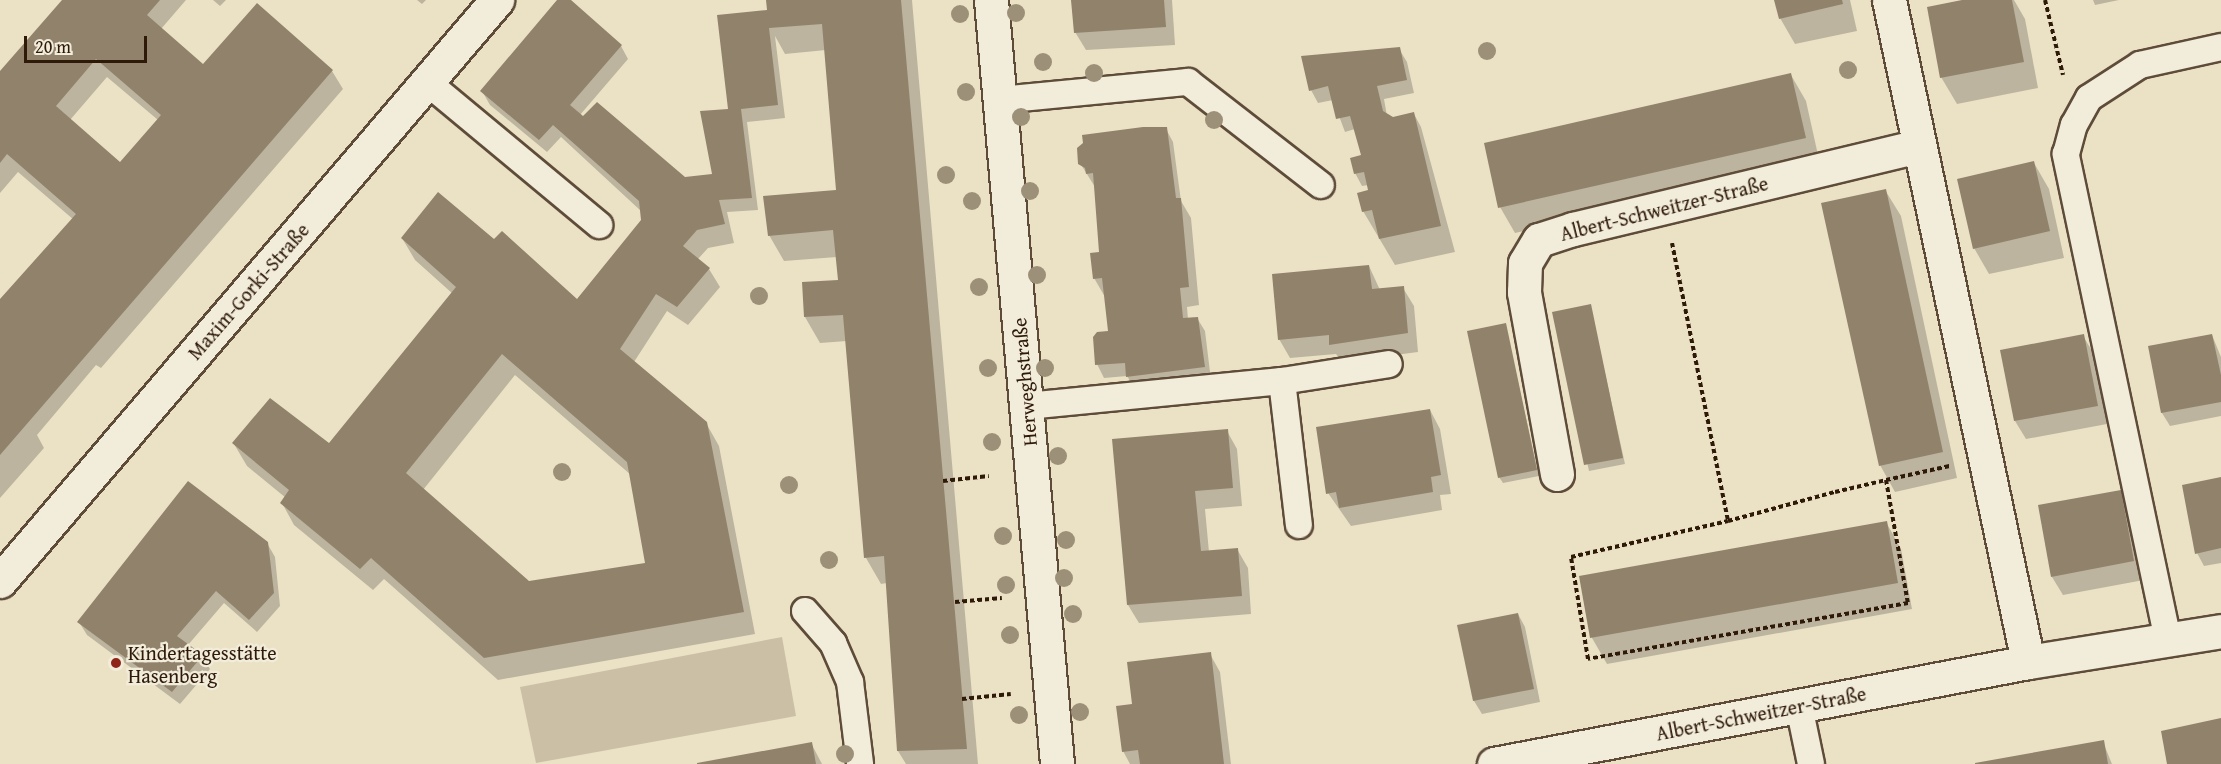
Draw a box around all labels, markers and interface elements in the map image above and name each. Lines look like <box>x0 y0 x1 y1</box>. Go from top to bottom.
scale bar <box>27 24 150 62</box>
text: 20 m <box>35 33 71 60</box>
street label: Albert-Schweitzer-Straße <box>1557 171 1771 245</box>
street label: Maxim-Gorki-Straße <box>182 218 314 364</box>
street label: Herweghstraße <box>1006 317 1042 447</box>
place label: Kindertagesstätte Hasenberg <box>128 640 277 687</box>
marker: Kindertagesstätte Hasenberg <box>109 656 123 670</box>
street label: Albert-Schweitzer-Straße <box>1654 681 1868 745</box>

